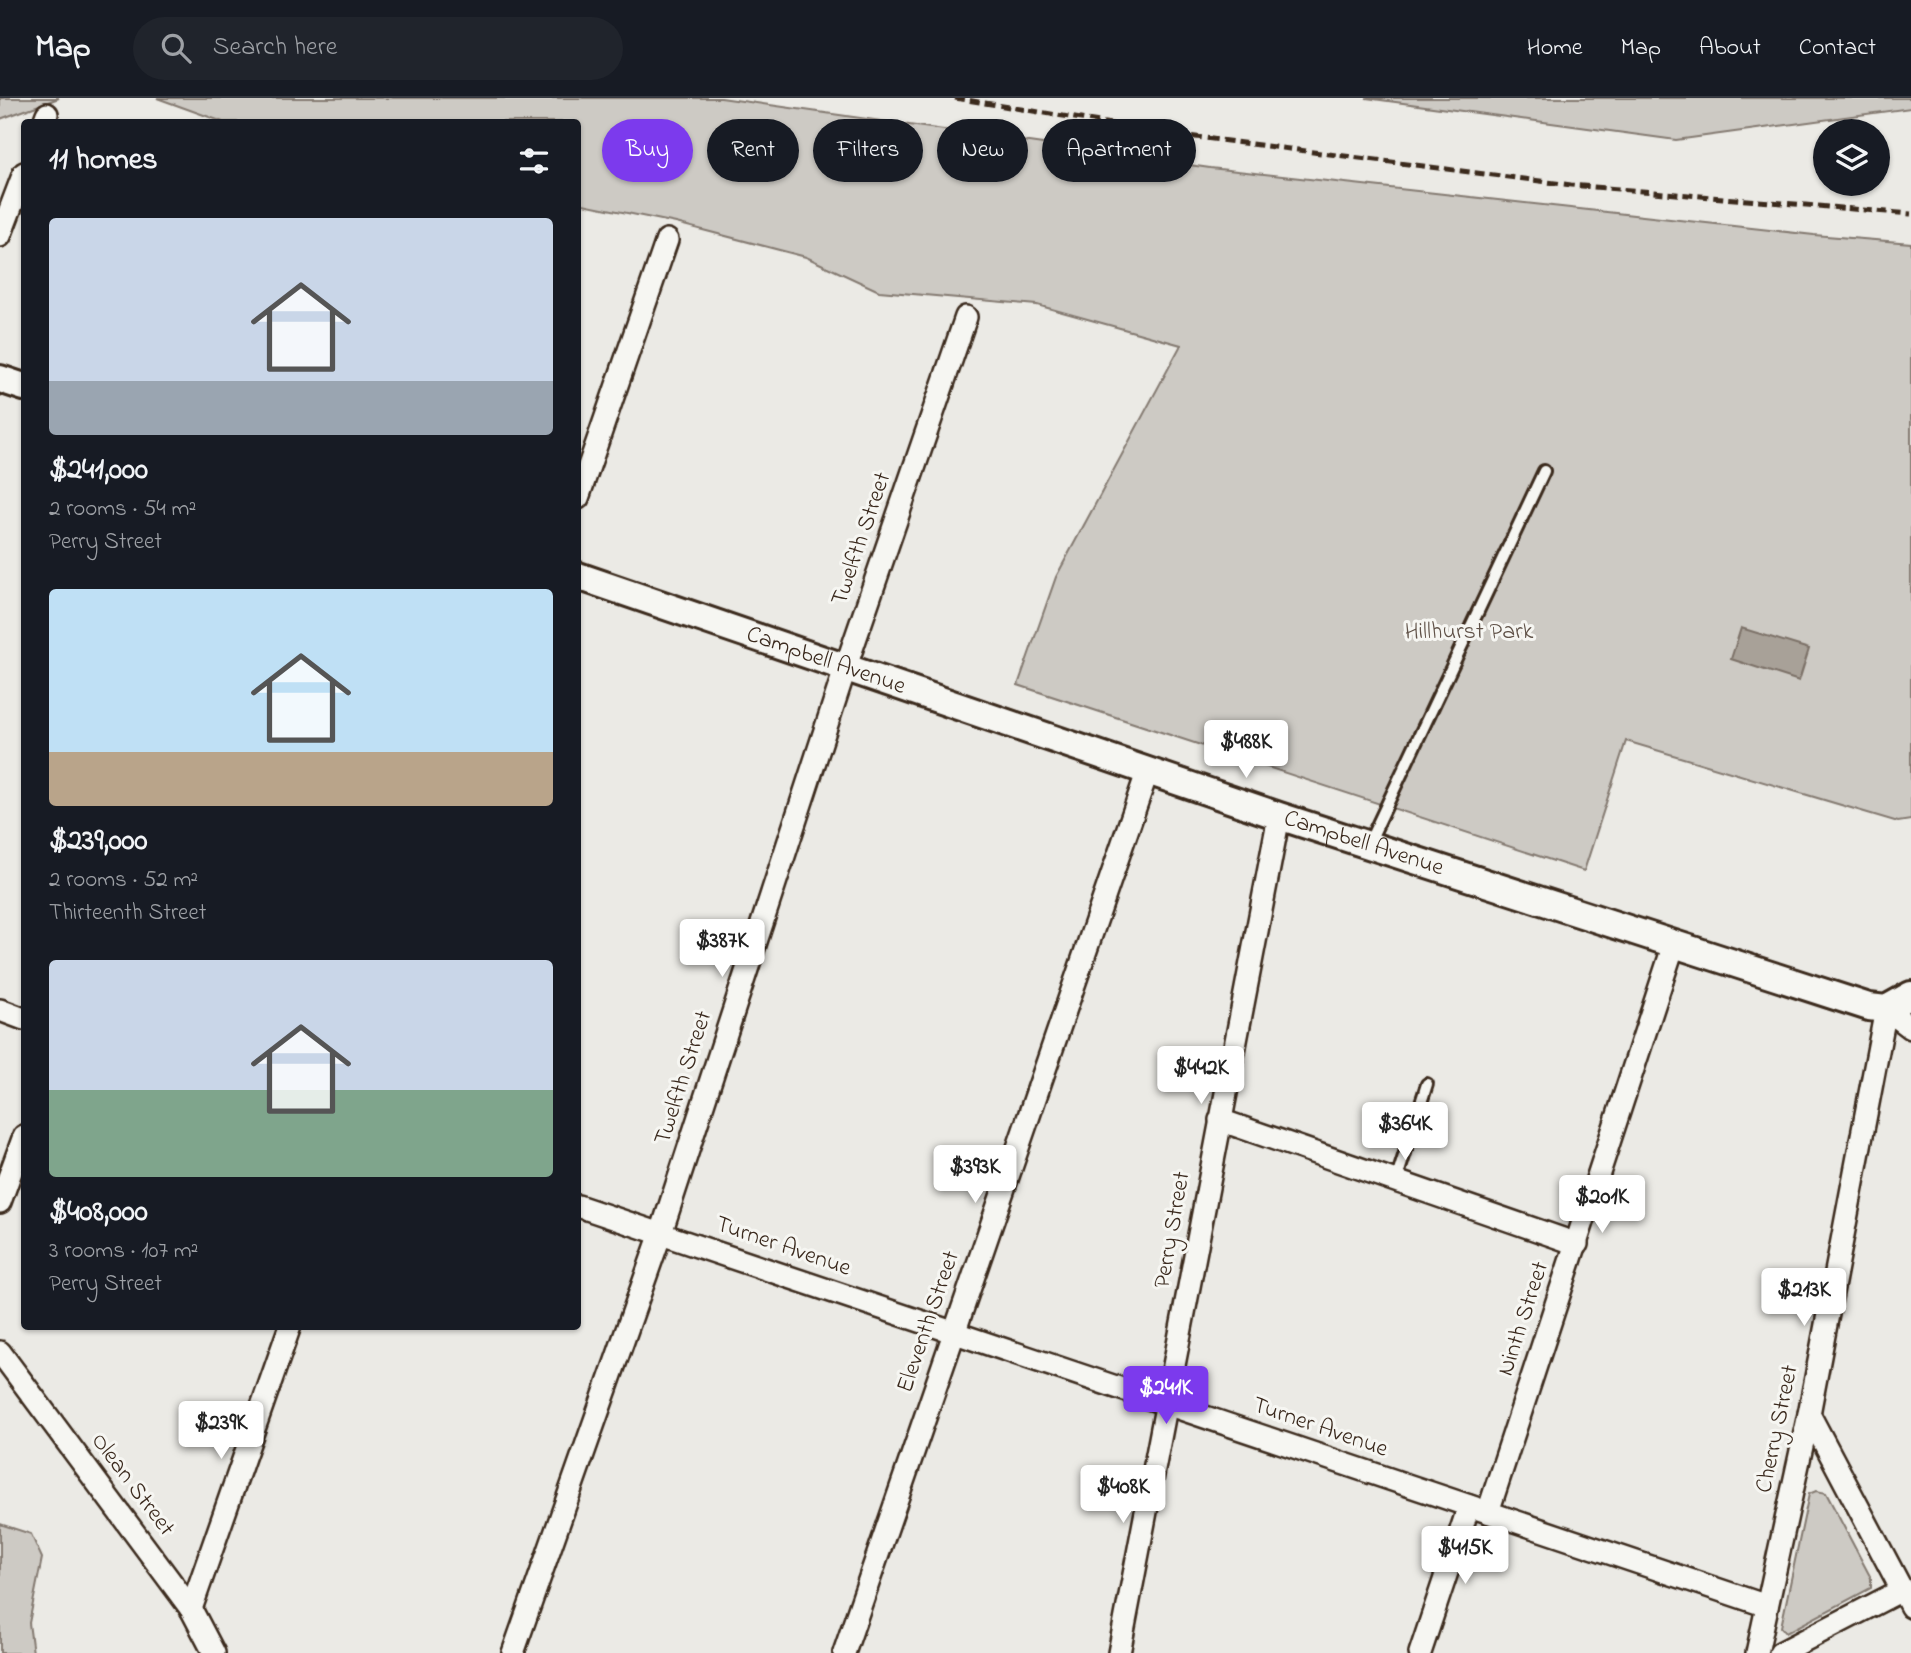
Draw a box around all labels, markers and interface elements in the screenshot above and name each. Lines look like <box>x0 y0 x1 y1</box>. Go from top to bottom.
search box <box>133 17 623 80</box>
text: Map <box>35 24 91 72</box>
icon: search <box>157 29 195 67</box>
text: Search here <box>213 29 337 67</box>
text: Home <box>1527 31 1583 66</box>
text: Map <box>1621 31 1661 66</box>
text: About <box>1699 31 1761 66</box>
text: Contact <box>1799 31 1876 66</box>
chip: Buy <box>602 119 693 182</box>
chip: Rent <box>707 119 799 182</box>
chip: Filters <box>813 119 923 182</box>
chip: New <box>937 119 1028 182</box>
chip: Apartment <box>1042 119 1196 182</box>
map controls <box>1813 119 1890 196</box>
button: layers <box>1813 119 1890 196</box>
text: 11 homes <box>49 139 157 183</box>
icon: filters <box>515 142 553 180</box>
icon: home <box>238 264 364 390</box>
text: $241,000 <box>49 449 148 493</box>
street label: Twelfth Street <box>823 468 901 610</box>
text: 2 rooms · 54 m² <box>49 493 196 526</box>
text: Perry Street <box>49 526 162 559</box>
park label: Hillhurst Park <box>1405 615 1534 650</box>
street label: Campbell Avenue <box>741 617 911 704</box>
icon: home <box>238 635 364 761</box>
pin: $488K <box>1197 720 1295 780</box>
text: $488K <box>1220 726 1272 759</box>
street label: Campbell Avenue <box>1279 801 1449 886</box>
text: $239,000 <box>49 820 148 864</box>
text: 2 rooms · 52 m² <box>49 864 198 897</box>
text: Thirteenth Street <box>49 897 206 930</box>
pin: $387K <box>673 920 771 979</box>
text: $387K <box>696 925 748 958</box>
icon: home <box>238 1006 364 1132</box>
street label: Twelfth Street <box>646 1007 722 1149</box>
pin: $442K <box>1152 1046 1250 1106</box>
text: $442K <box>1173 1052 1229 1085</box>
pin: $364K <box>1356 1102 1454 1162</box>
text: $364K <box>1378 1108 1432 1141</box>
pin: $393K <box>926 1146 1024 1205</box>
text: $393K <box>950 1151 1001 1184</box>
street label: Perry Street <box>1146 1169 1201 1291</box>
pin: $201K <box>1553 1176 1651 1235</box>
text: $201K <box>1575 1181 1629 1214</box>
text: $408,000 <box>49 1191 148 1235</box>
street label: Turner Avenue <box>711 1207 856 1287</box>
text: 3 rooms · 107 m² <box>49 1235 198 1268</box>
street label: Eleventh Street <box>888 1246 970 1398</box>
street label: Ninth Street <box>1489 1257 1559 1381</box>
text: Perry Street <box>49 1268 162 1301</box>
pin: $213K <box>1755 1268 1853 1328</box>
text: $213K <box>1777 1274 1831 1307</box>
street label: Cherry Street <box>1747 1362 1810 1496</box>
pin: $241K <box>1117 1366 1215 1426</box>
text: $241K <box>1139 1372 1193 1405</box>
street label: Turner Avenue <box>1248 1388 1393 1468</box>
pin: $239K <box>172 1402 270 1461</box>
text: $239K <box>195 1407 247 1440</box>
street label: Olean Street <box>81 1426 183 1544</box>
pin: $408K <box>1074 1466 1172 1525</box>
text: $408K <box>1096 1471 1150 1504</box>
pin: $415K <box>1416 1526 1514 1586</box>
text: $415K <box>1437 1532 1493 1565</box>

